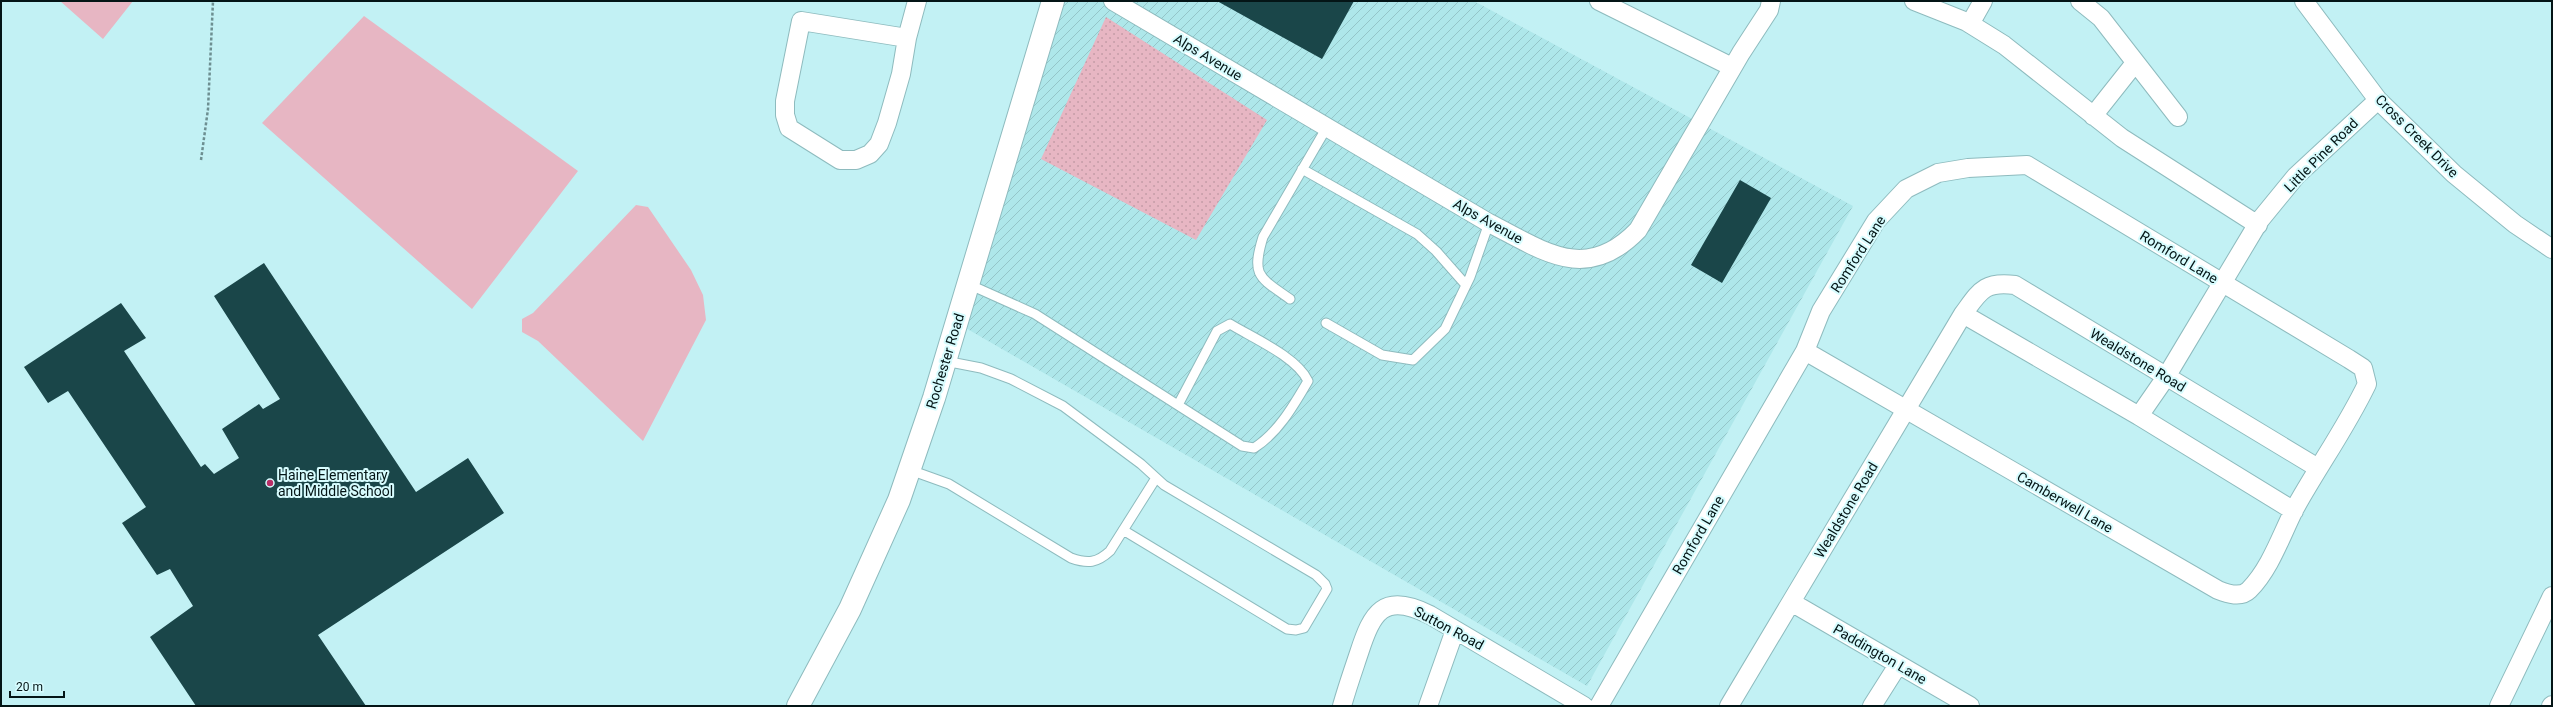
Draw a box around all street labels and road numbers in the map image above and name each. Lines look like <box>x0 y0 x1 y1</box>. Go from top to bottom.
street label: Alps Avenue <box>1171 30 1245 84</box>
street label: Cross Creek Drive <box>2372 91 2462 181</box>
street label: Little Pine Road <box>2281 115 2361 195</box>
street label: Alps Avenue <box>1450 195 1526 247</box>
street label: Romford Lane <box>1827 213 1889 295</box>
street label: Romford Lane <box>2137 227 2221 287</box>
street label: Rochester Road <box>923 311 967 411</box>
street label: Wealdstone Road <box>2087 325 2189 395</box>
street label: Wealdstone Road <box>1811 459 1881 561</box>
street label: Camberwell Lane <box>2014 468 2116 536</box>
street label: Romford Lane <box>1669 493 1727 577</box>
street label: Sutton Road <box>1412 603 1486 653</box>
street label: Paddington Lane <box>1830 621 1930 687</box>

